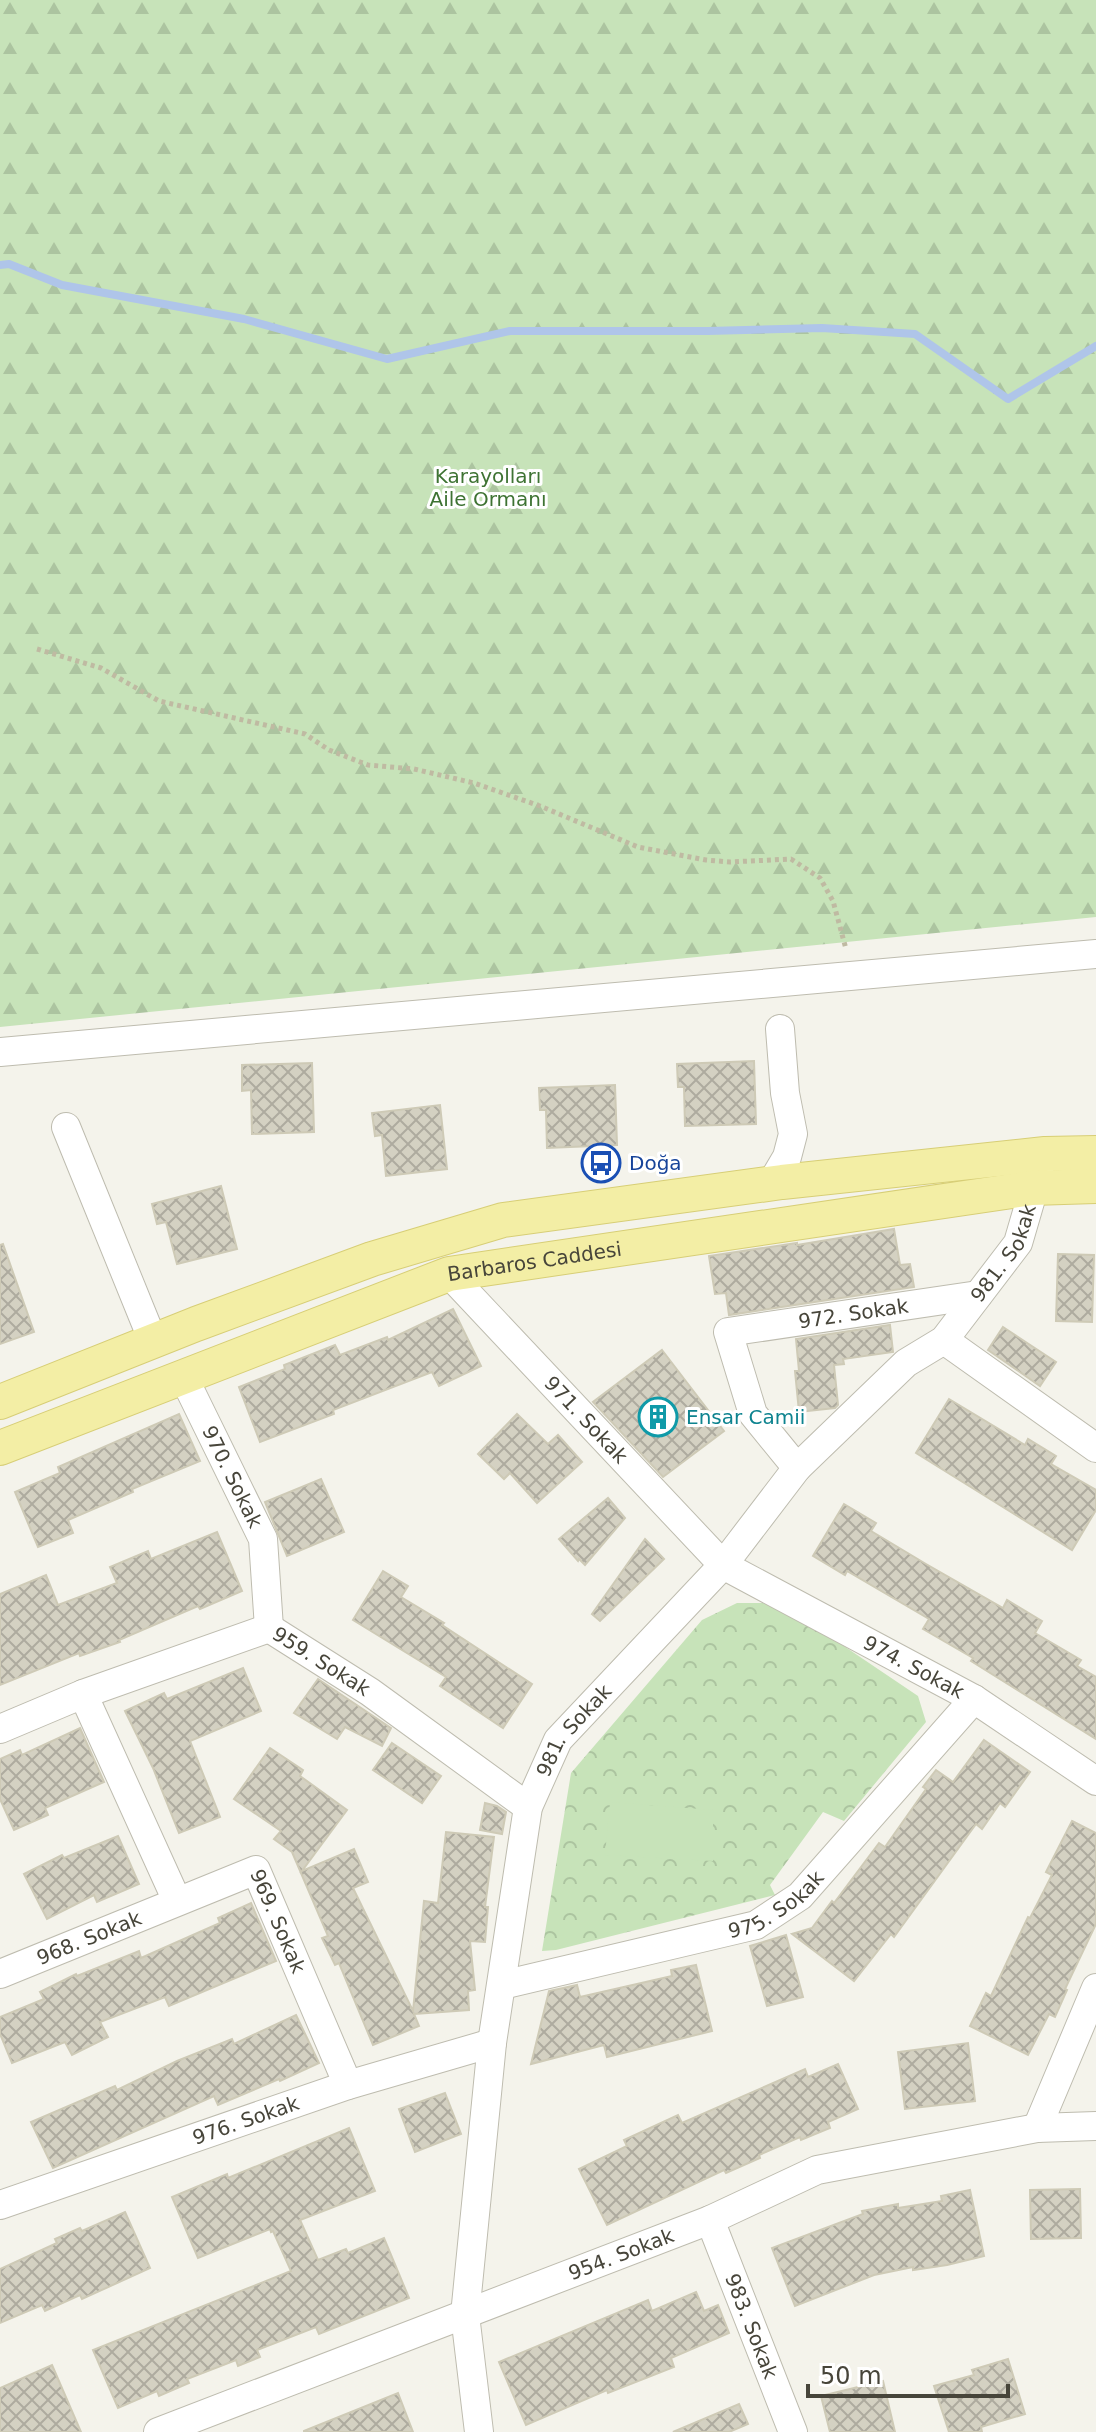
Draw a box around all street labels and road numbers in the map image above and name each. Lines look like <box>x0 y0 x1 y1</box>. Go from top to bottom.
street label: 981. Sokak <box>965 1201 1041 1307</box>
street label: Barbaros Caddesi <box>446 1237 623 1286</box>
street label: 972. Sokak <box>797 1293 910 1333</box>
street label: 971. Sokak <box>539 1371 633 1469</box>
street label: 970. Sokak <box>197 1422 268 1532</box>
street label: 959. Sokak <box>268 1621 375 1701</box>
street label: 974. Sokak <box>859 1630 969 1704</box>
street label: 981. Sokak <box>531 1679 617 1780</box>
street label: 969. Sokak <box>245 1865 311 1977</box>
street label: 975. Sokak <box>726 1865 829 1943</box>
street label: 968. Sokak <box>33 1906 145 1970</box>
street label: 976. Sokak <box>189 2091 303 2150</box>
street label: 954. Sokak <box>565 2223 678 2285</box>
street label: 983. Sokak <box>720 2270 783 2383</box>

